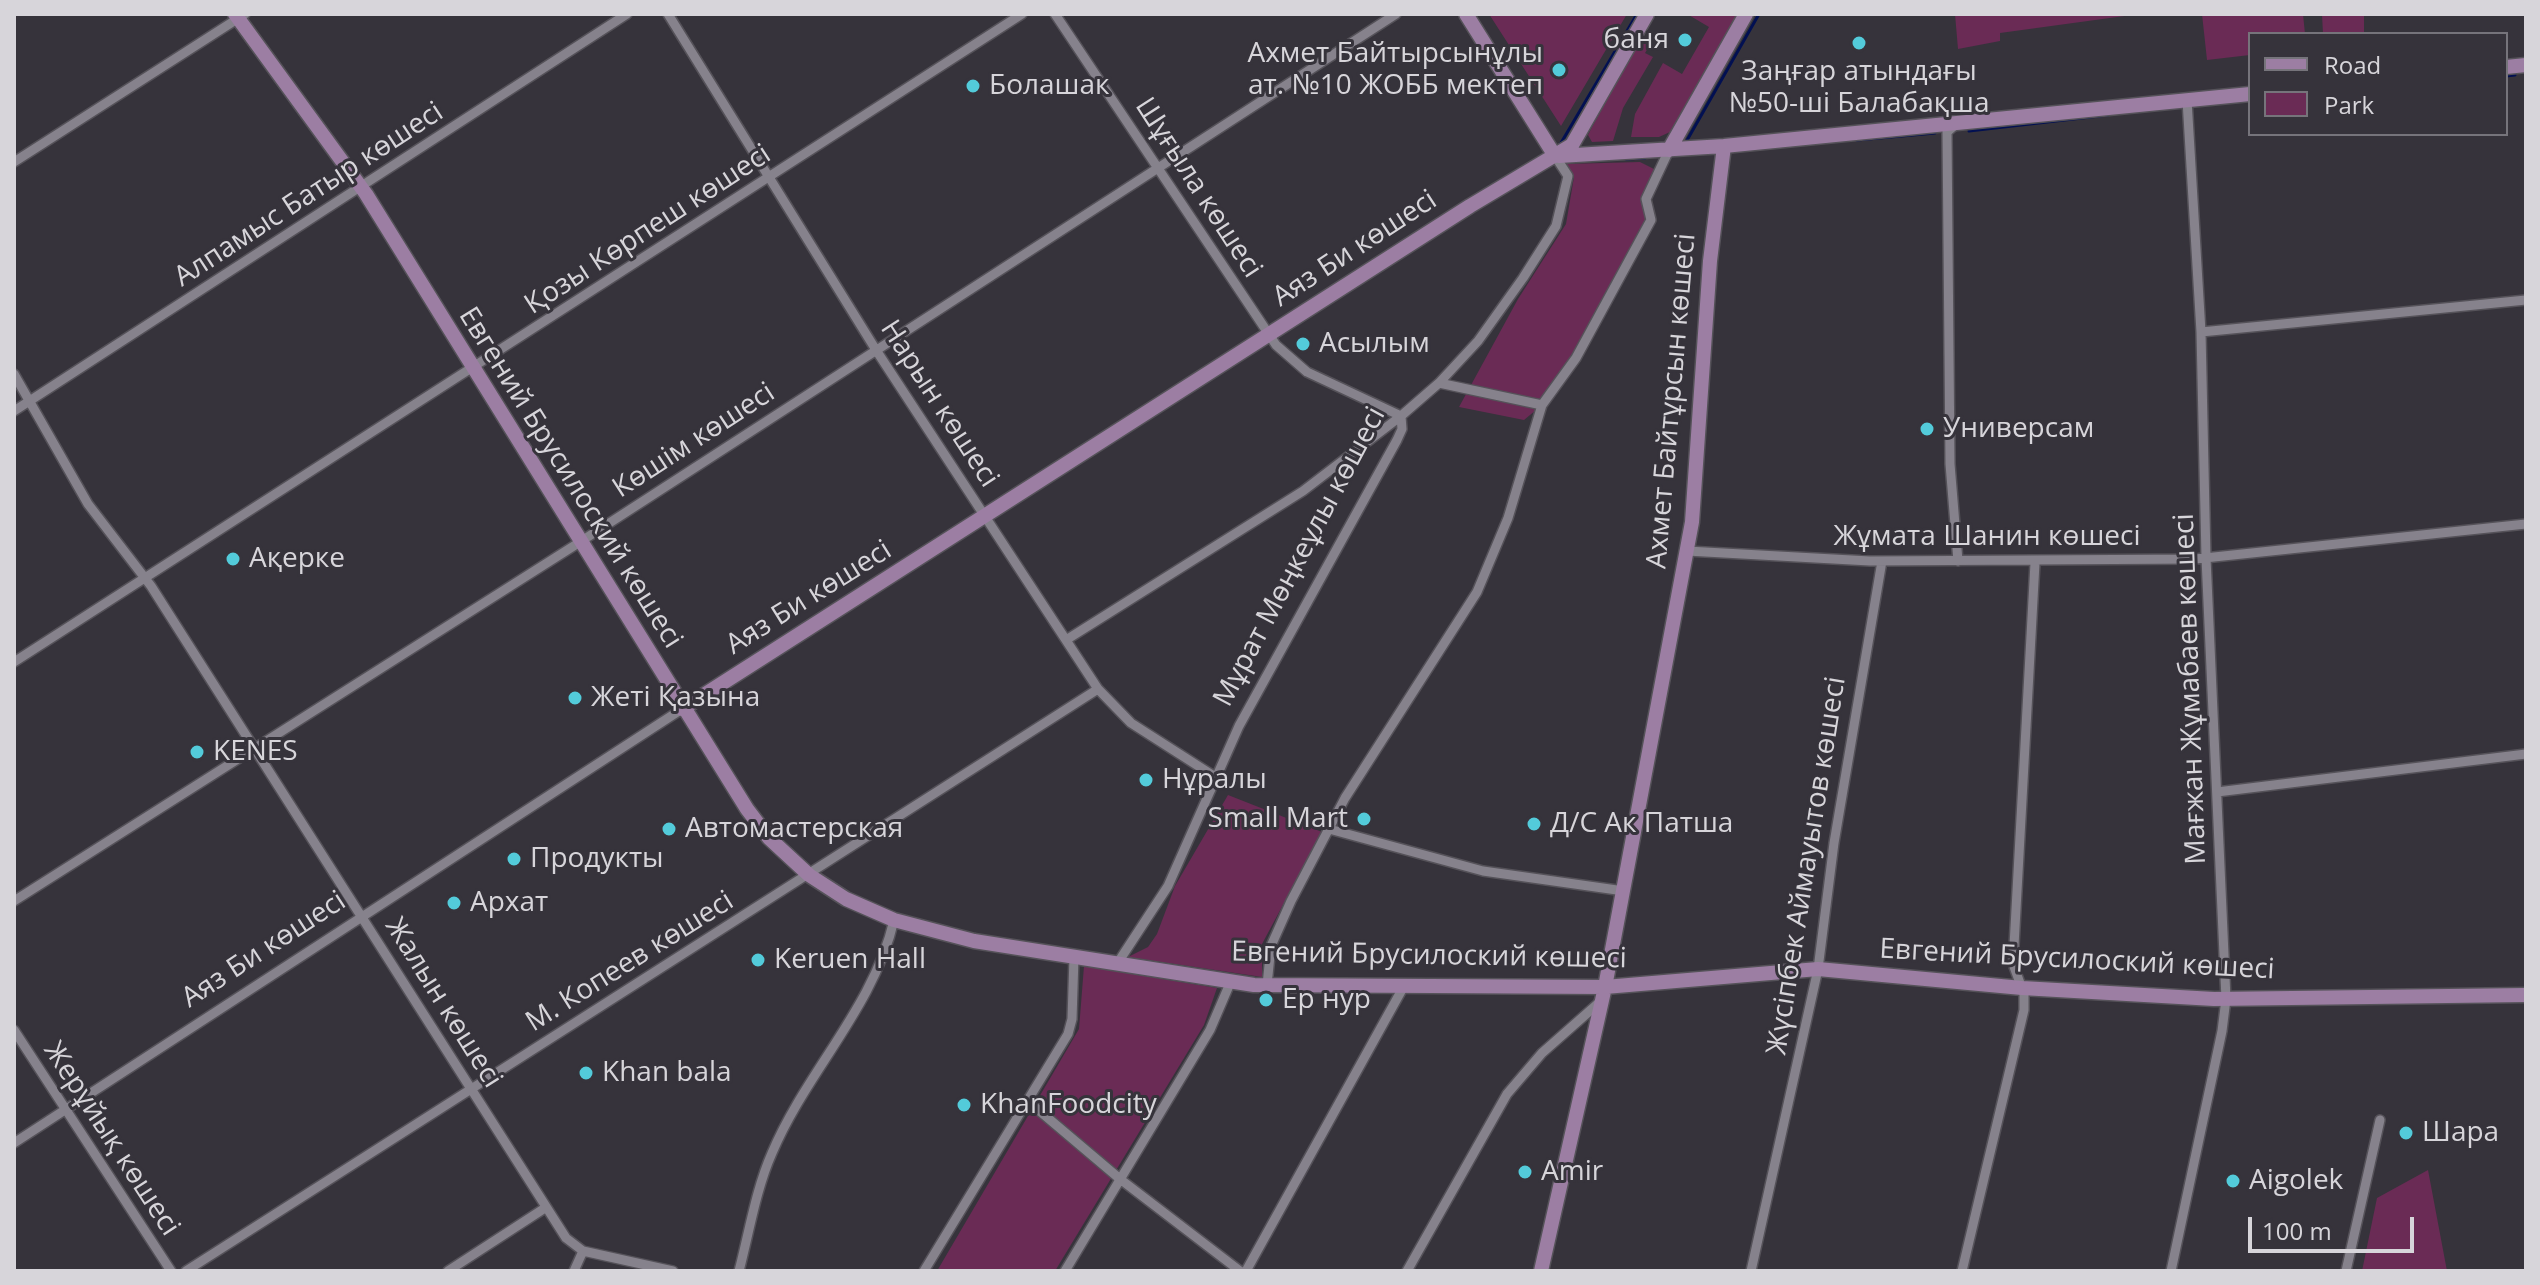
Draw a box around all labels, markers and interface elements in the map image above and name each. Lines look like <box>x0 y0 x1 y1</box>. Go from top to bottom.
place label: баня <box>1604 23 1669 57</box>
marker: баня <box>1676 31 1694 49</box>
legend <box>2248 32 2508 136</box>
marker: Заңғар атындағы №50-ші Балабақша <box>1850 34 1868 52</box>
place label: Ахмет Байтырсынұлы ат. №10 ЖОББ мектеп <box>1247 37 1543 103</box>
text: Road <box>2324 48 2381 81</box>
place label: Заңғар атындағы №50-ші Балабақша <box>1729 55 1989 121</box>
marker: Ахмет Байтырсынұлы ат. №10 ЖОББ мектеп <box>1550 61 1568 79</box>
place label: Болашак <box>989 69 1109 103</box>
marker: Болашак <box>964 77 982 95</box>
text: Park <box>2324 88 2374 121</box>
street label: Шұғыла көшесі <box>1127 92 1269 284</box>
street label: Алпамыс Батыр көшесі <box>168 96 450 294</box>
street label: Қозы Көрпеш көшесі <box>519 138 777 322</box>
street label: Аяз Би көшесі <box>1267 184 1443 314</box>
street label: Ахмет Байтұрсын көшесі <box>1641 232 1703 570</box>
street label: Евгений Брусилоский көшесі <box>451 301 689 655</box>
street label: Нарын көшесі <box>873 314 1005 494</box>
place label: Асылым <box>1319 327 1430 361</box>
marker: Асылым <box>1294 335 1312 353</box>
street label: Көшім көшесі <box>607 376 781 506</box>
street label: Мұрат Мөңкеұлы көшесі <box>1207 402 1393 712</box>
place label: Универсам <box>1943 412 2094 446</box>
marker: Универсам <box>1918 420 1936 438</box>
street label: Мағжан Жұмабаев көшесі <box>2168 513 2214 865</box>
street label: Жұмата Шанин көшесі <box>1833 520 2141 554</box>
street label: Аяз Би көшесі <box>720 534 898 662</box>
place label: Ақерке <box>249 542 345 576</box>
marker: Ақерке <box>224 550 242 568</box>
street label: Жүсіпбек Аймауытов көшесі <box>1760 675 1854 1057</box>
place label: Жеті Қазына <box>591 681 760 715</box>
marker: Жеті Қазына <box>566 689 584 707</box>
place label: KENES <box>213 735 298 769</box>
marker: KENES <box>188 743 206 761</box>
place label: Нұралы <box>1162 763 1267 797</box>
marker: Нұралы <box>1137 771 1155 789</box>
place label: Small Mart <box>1208 802 1348 836</box>
place label: Д/С Ак Патша <box>1550 807 1733 841</box>
marker: Small Mart <box>1355 810 1373 828</box>
place label: Автомастерская <box>685 812 903 846</box>
marker: Д/С Ак Патша <box>1525 815 1543 833</box>
marker: Автомастерская <box>660 820 678 838</box>
place label: Продукты <box>530 842 664 876</box>
marker: Продукты <box>505 850 523 868</box>
street label: Аяз Би көшесі <box>176 885 352 1015</box>
street label: М. Копеев көшесі <box>520 885 740 1039</box>
place label: Архат <box>470 886 548 920</box>
marker: Архат <box>445 894 463 912</box>
street label: Жалын көшесі <box>377 912 509 1094</box>
street label: Евгений Брусилоский көшесі <box>1879 933 2275 987</box>
street label: Евгений Брусилоский көшесі <box>1231 936 1627 976</box>
place label: Keruen Hall <box>774 943 926 977</box>
marker: Keruen Hall <box>749 951 767 969</box>
place label: Ер нур <box>1282 983 1371 1017</box>
marker: Ер нур <box>1257 991 1275 1009</box>
street label: Жерұйық көшесі <box>36 1036 186 1242</box>
place label: Khan bala <box>602 1056 732 1090</box>
marker: Khan bala <box>577 1064 595 1082</box>
place label: KhanFoodcity <box>980 1088 1157 1122</box>
marker: KhanFoodcity <box>955 1096 973 1114</box>
place label: Шара <box>2422 1116 2499 1150</box>
marker: Шара <box>2397 1124 2415 1142</box>
place label: Amir <box>1541 1155 1603 1189</box>
marker: Amir <box>1516 1163 1534 1181</box>
place label: Aigolek <box>2249 1164 2343 1198</box>
marker: Aigolek <box>2224 1172 2242 1190</box>
scale bar <box>2252 1201 2418 1251</box>
text: 100 m <box>2262 1214 2332 1247</box>

